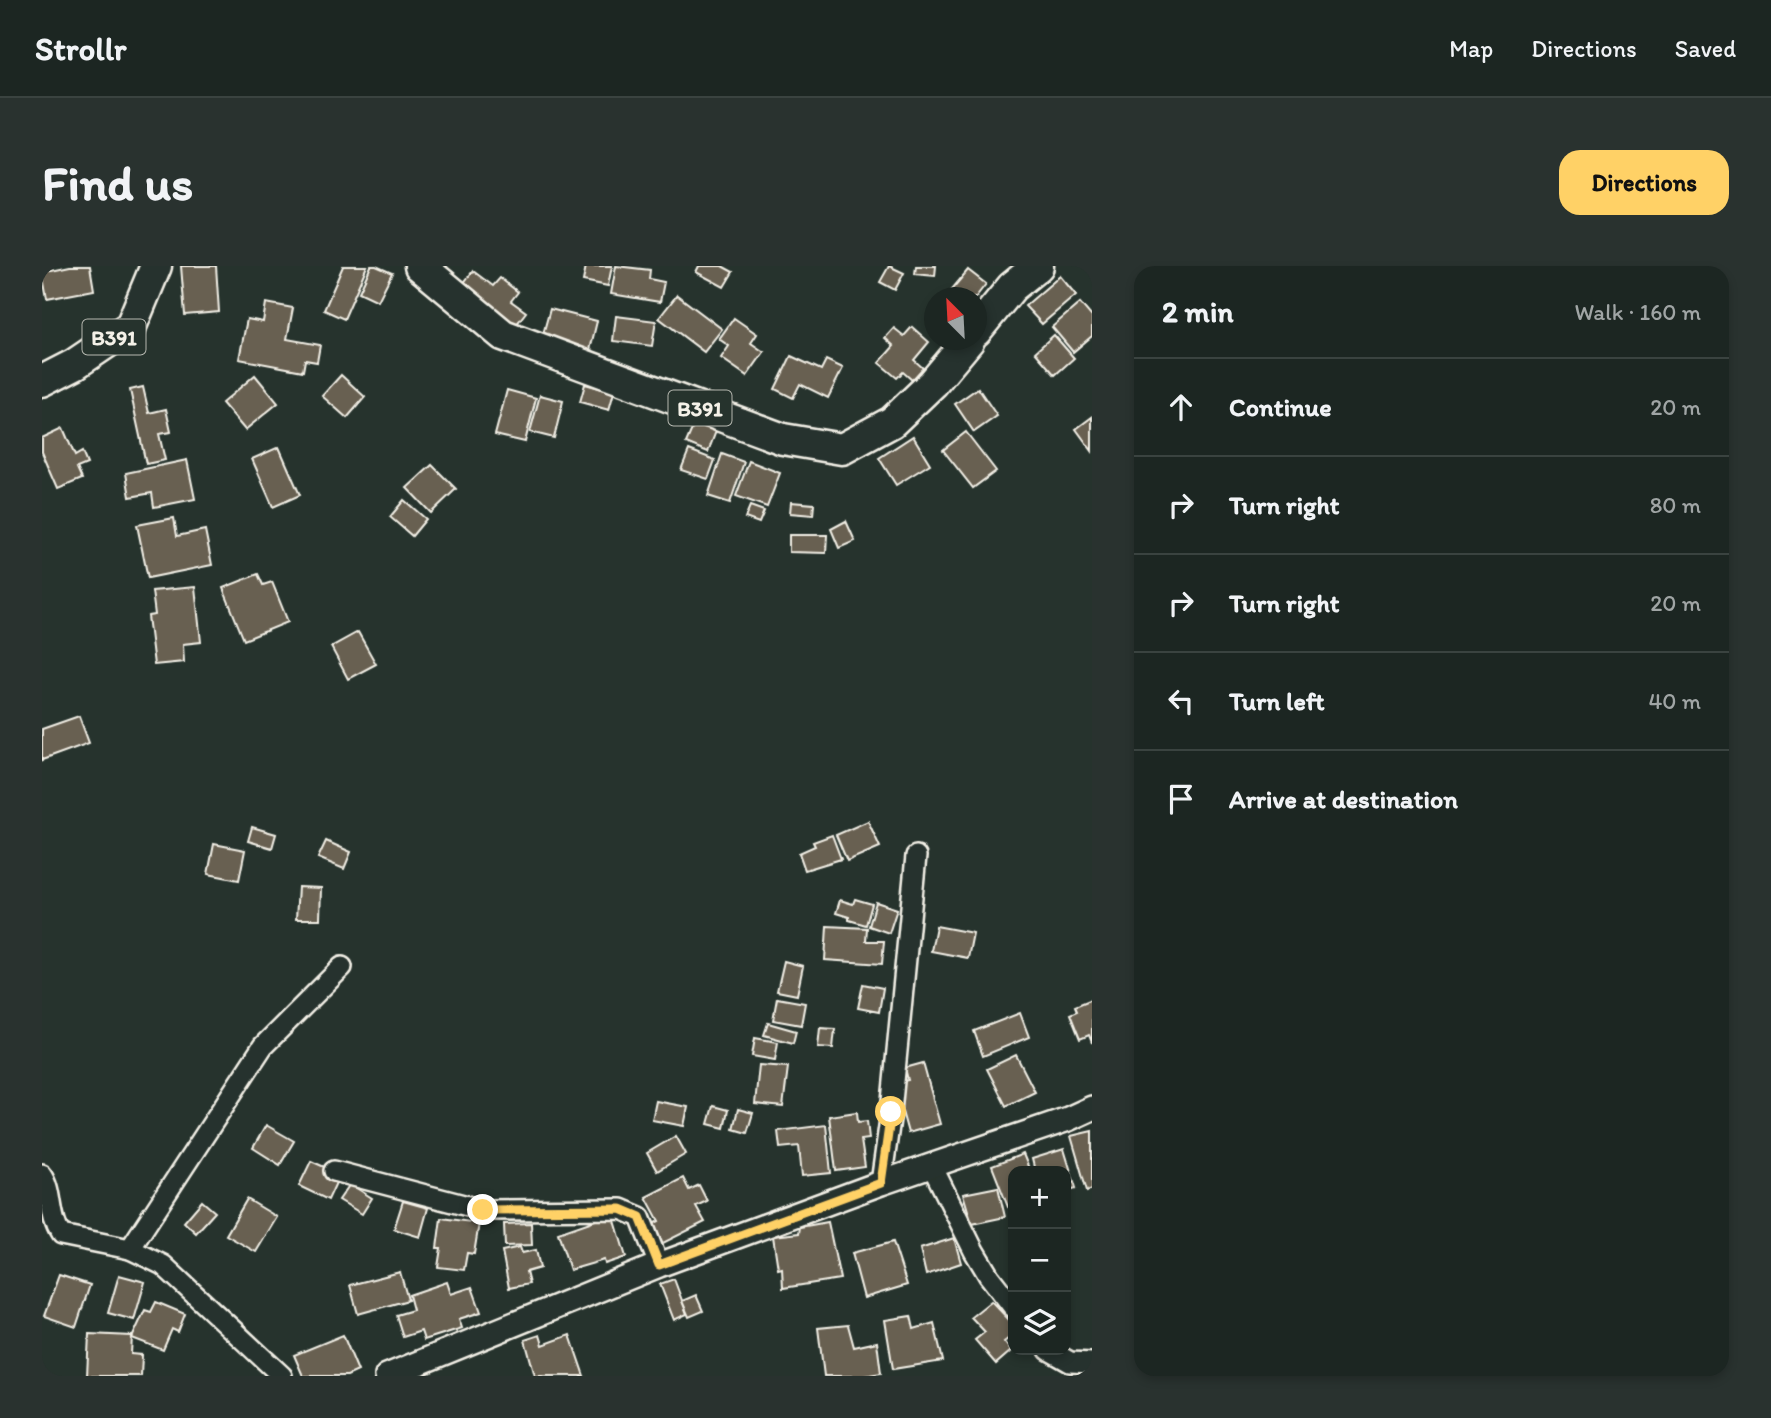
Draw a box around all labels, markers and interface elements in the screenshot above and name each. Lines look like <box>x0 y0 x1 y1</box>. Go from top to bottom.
text: Strollr <box>35 29 126 68</box>
text: Map <box>1449 34 1493 63</box>
text: Directions <box>1531 34 1637 63</box>
text: Saved <box>1675 34 1736 63</box>
button: Directions <box>1559 150 1729 215</box>
text: Find us <box>42 153 193 212</box>
north arrow <box>924 287 987 350</box>
text: 2 min <box>1162 293 1233 330</box>
text: Walk · 160 m <box>1575 298 1701 326</box>
road number: B391 <box>83 320 146 354</box>
icon: ahead <box>1162 388 1200 426</box>
road number: B391 <box>668 390 732 426</box>
text: Continue <box>1229 391 1332 423</box>
text: 20 m <box>1650 393 1701 421</box>
icon: right <box>1162 486 1200 524</box>
text: Turn right <box>1229 489 1340 521</box>
text: 80 m <box>1650 491 1701 519</box>
icon: right <box>1162 584 1200 622</box>
text: Turn right <box>1229 587 1340 619</box>
text: 20 m <box>1650 589 1701 617</box>
icon: left <box>1162 682 1200 720</box>
text: Turn left <box>1229 685 1325 717</box>
text: 40 m <box>1648 687 1701 715</box>
icon: arrive <box>1162 780 1200 818</box>
text: Arrive at destination <box>1229 783 1458 815</box>
route start <box>875 1096 906 1127</box>
map controls <box>1008 1166 1071 1355</box>
button: + <box>1008 1166 1071 1229</box>
route end <box>467 1194 498 1225</box>
button: − <box>1008 1229 1071 1292</box>
button: layers <box>1008 1292 1071 1355</box>

